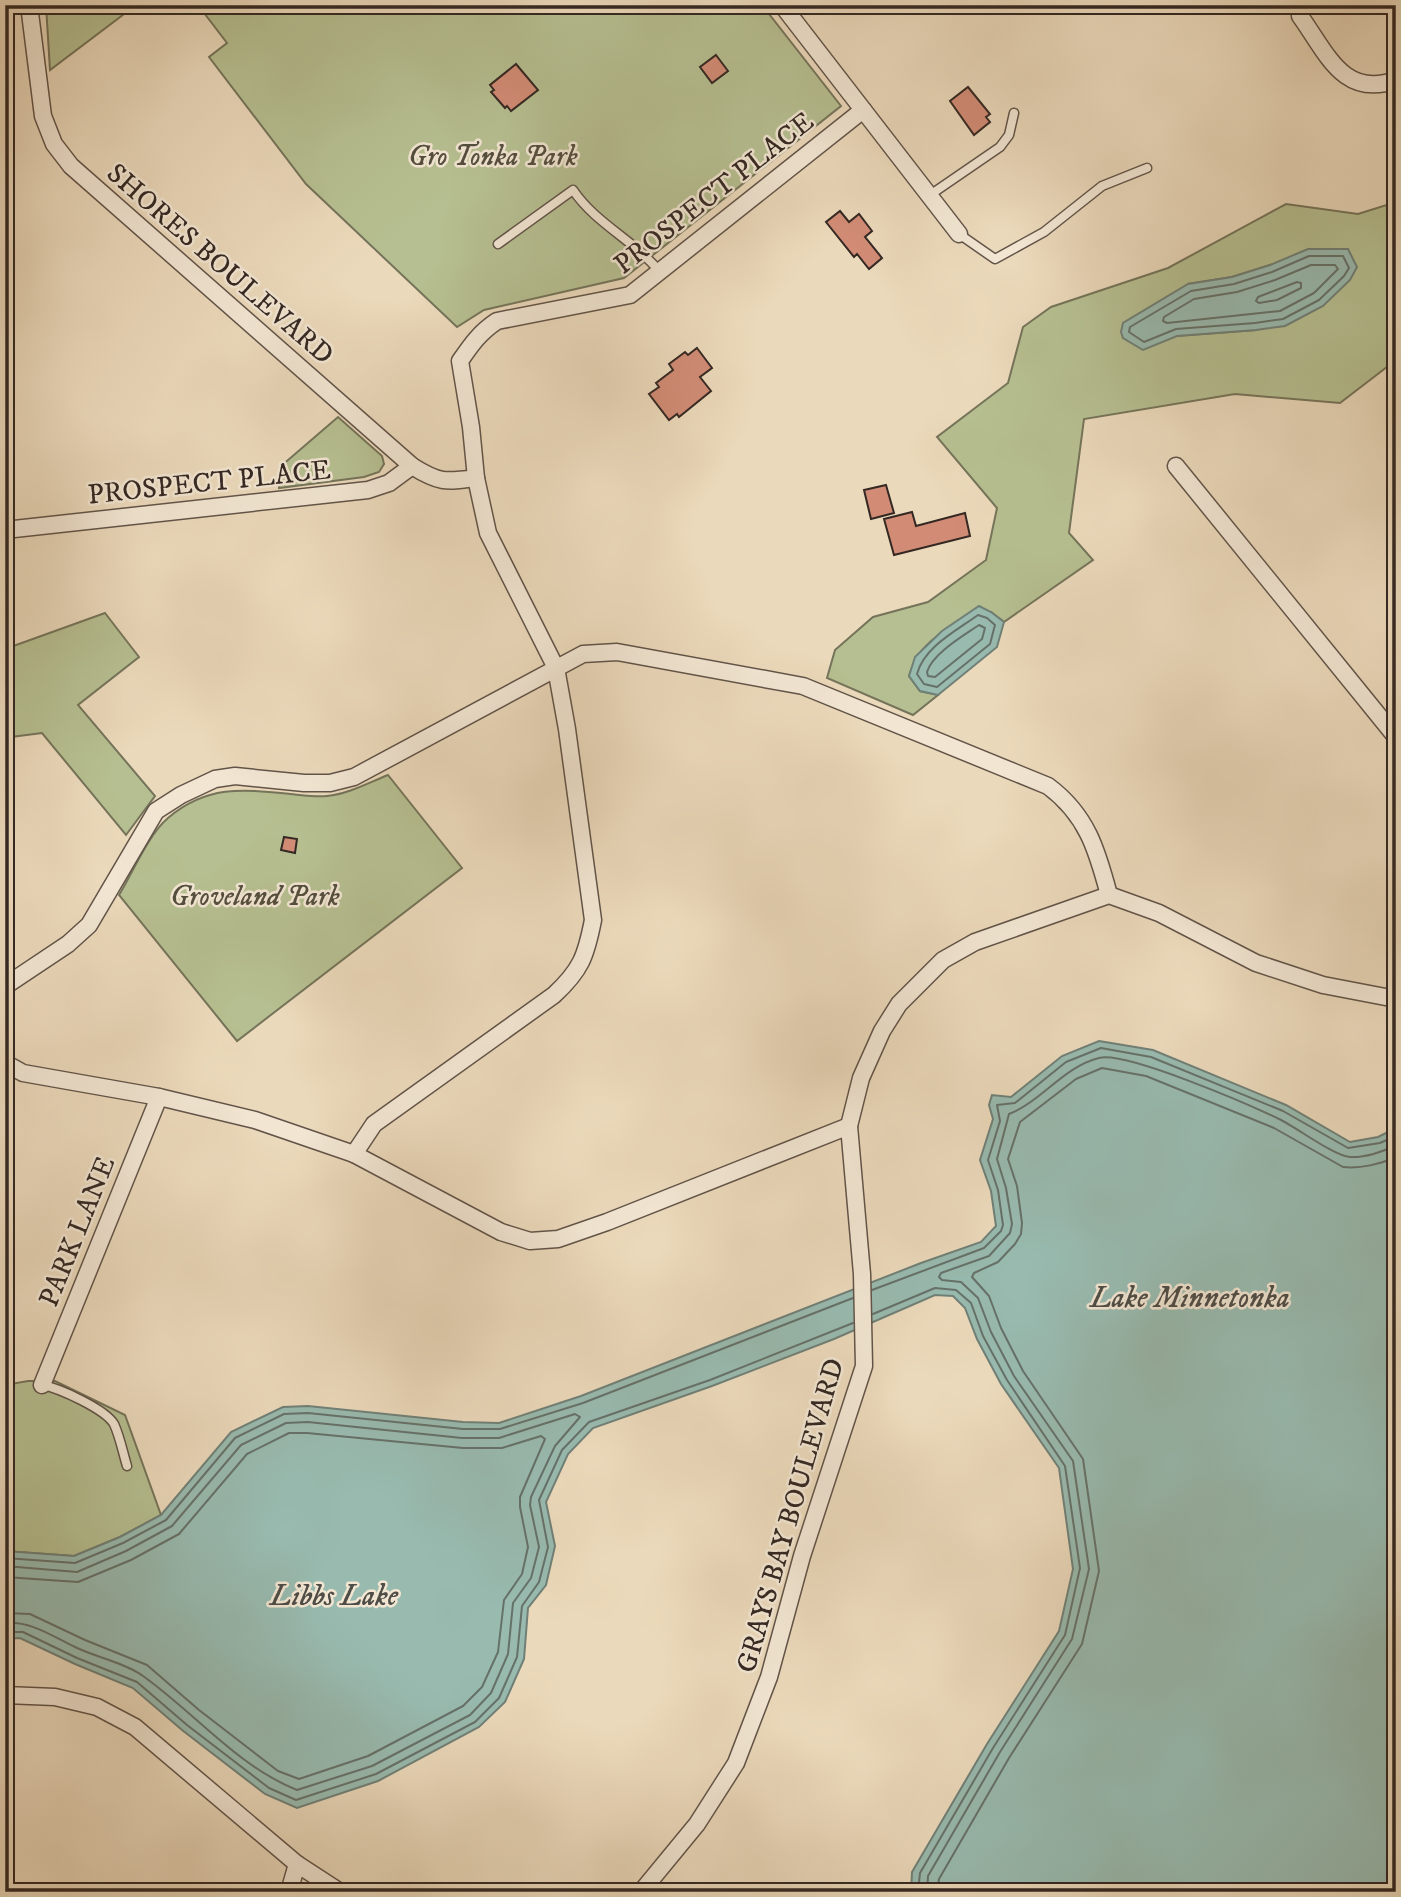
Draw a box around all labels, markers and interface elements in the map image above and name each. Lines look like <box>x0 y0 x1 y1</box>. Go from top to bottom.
street label: PROSPECT PLACE <box>607 104 821 282</box>
park label: Gro Tonka Park <box>408 139 578 174</box>
street label: SHORES BOULEVARD <box>99 156 341 372</box>
street label: PROSPECT PLACE <box>86 452 332 513</box>
park label: Groveland Park <box>170 879 340 914</box>
street label: PARK LANE <box>31 1151 123 1312</box>
water label: Lake Minnetonka <box>1088 1280 1290 1317</box>
street label: GRAYS BAY BOULEVARD <box>729 1354 852 1677</box>
water label: Libbs Lake <box>268 1578 399 1615</box>

